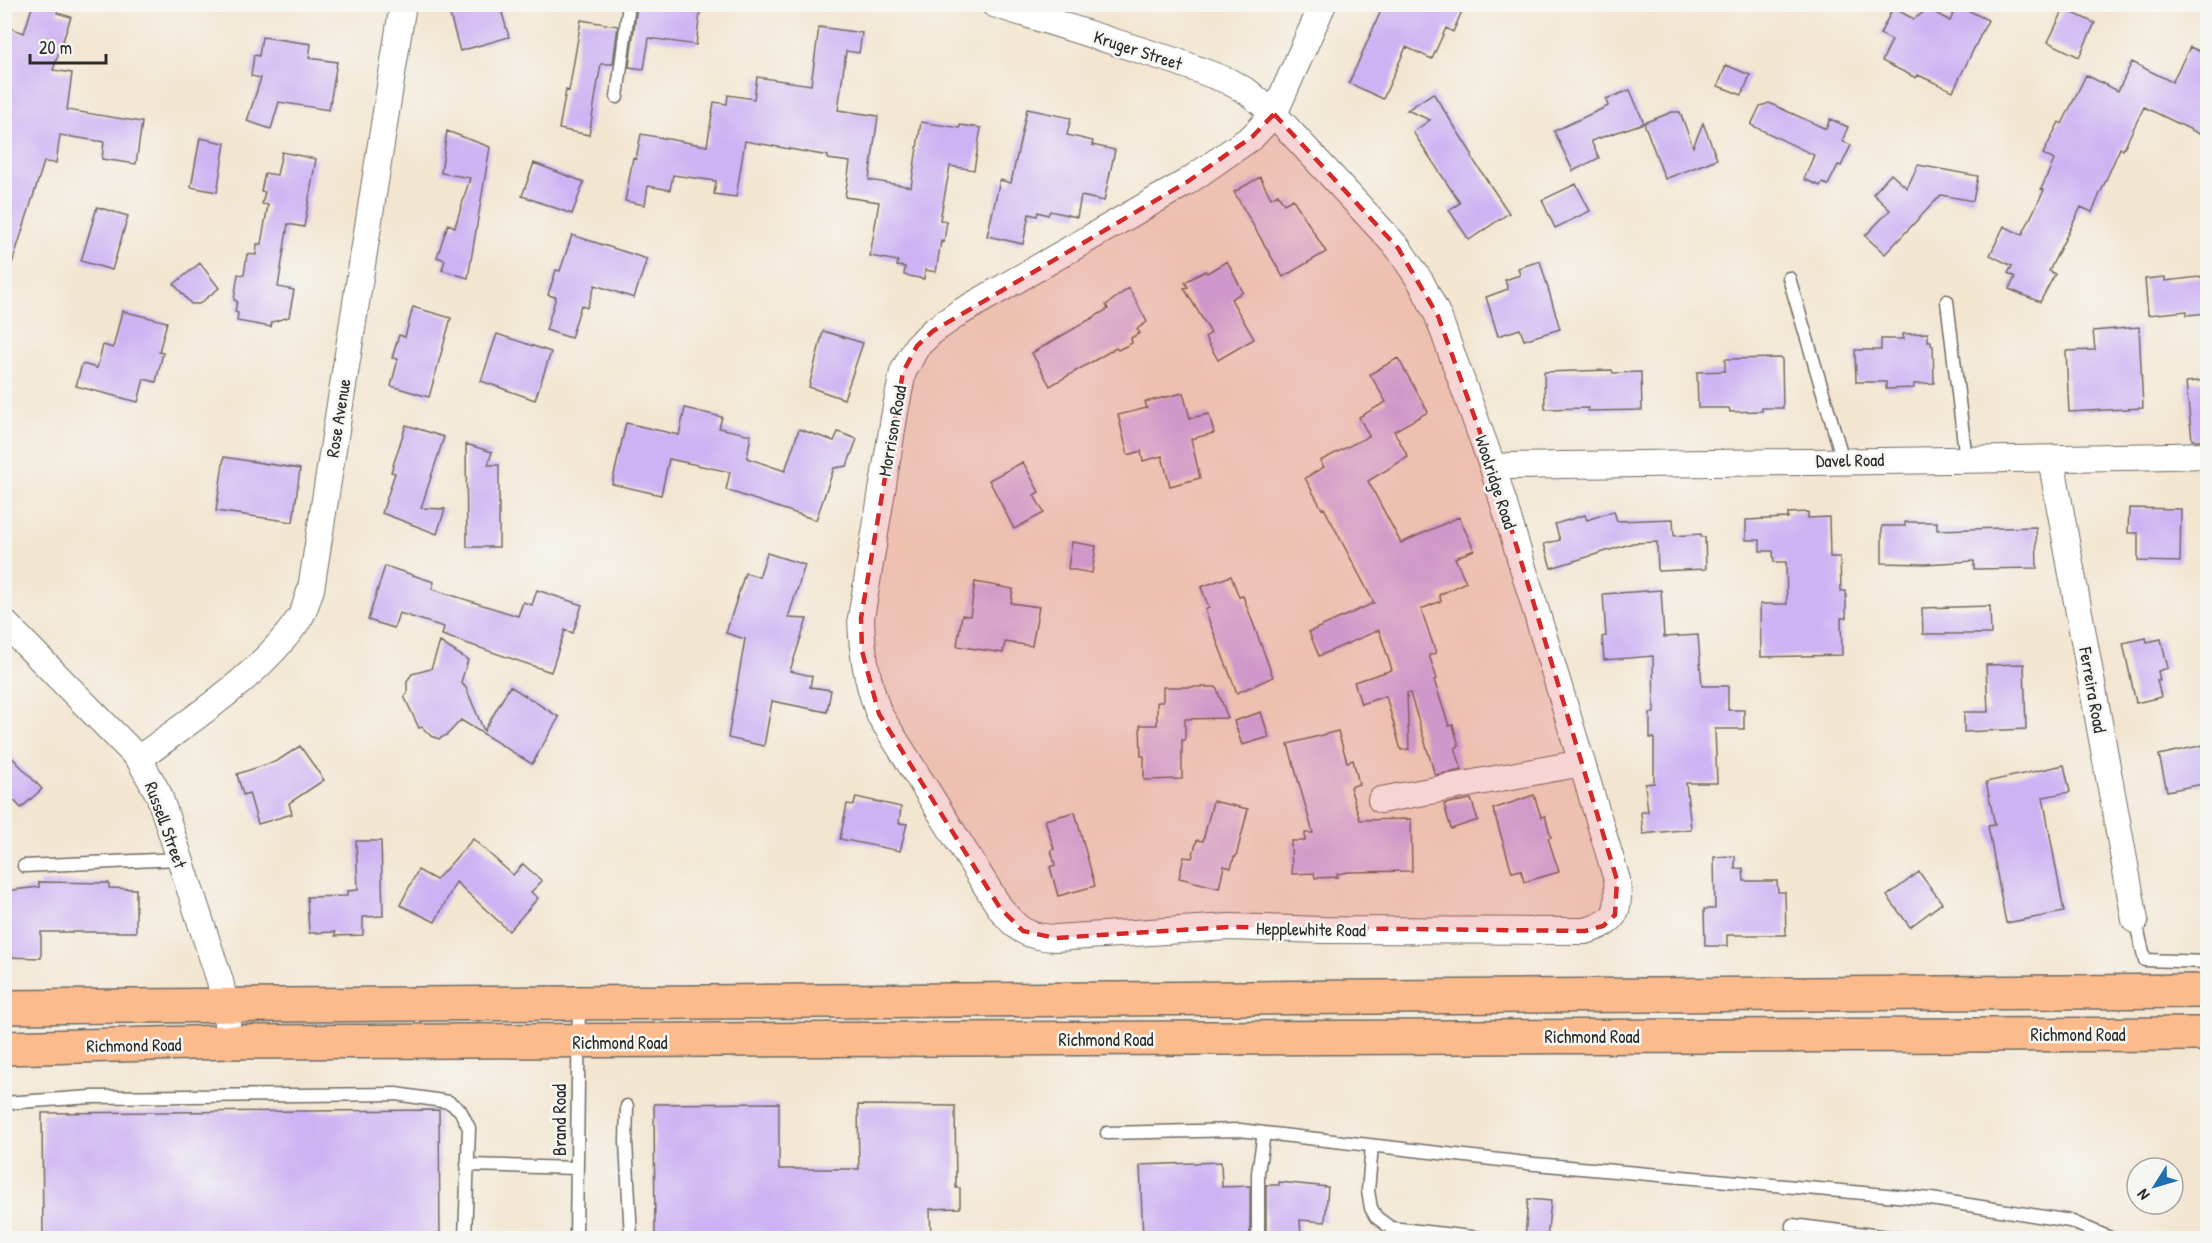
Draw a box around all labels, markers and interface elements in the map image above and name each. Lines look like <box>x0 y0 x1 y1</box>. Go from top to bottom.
street label: Kruger Street <box>1091 24 1186 76</box>
scale bar <box>30 27 106 65</box>
text: 20 m <box>39 35 72 60</box>
street label: Rose Avenue <box>319 377 357 459</box>
street label: Morrison Road <box>872 384 912 478</box>
street label: Woolridge Road <box>1469 432 1523 532</box>
street label: Davel Road <box>1816 447 1884 473</box>
street label: Ferreira Road <box>2073 644 2113 735</box>
street label: Russell Street <box>139 778 193 872</box>
street label: Hepplewhite Road <box>1256 916 1366 942</box>
street label: Richmond Road <box>2030 1022 2126 1047</box>
street label: Richmond Road <box>1544 1024 1640 1049</box>
street label: Richmond Road <box>1058 1027 1154 1052</box>
street label: Richmond Road <box>572 1030 668 1055</box>
street label: Richmond Road <box>86 1032 182 1058</box>
street label: Brand Road <box>547 1084 572 1156</box>
north arrow <box>2125 1156 2185 1216</box>
text: N <box>2131 1185 2154 1205</box>

